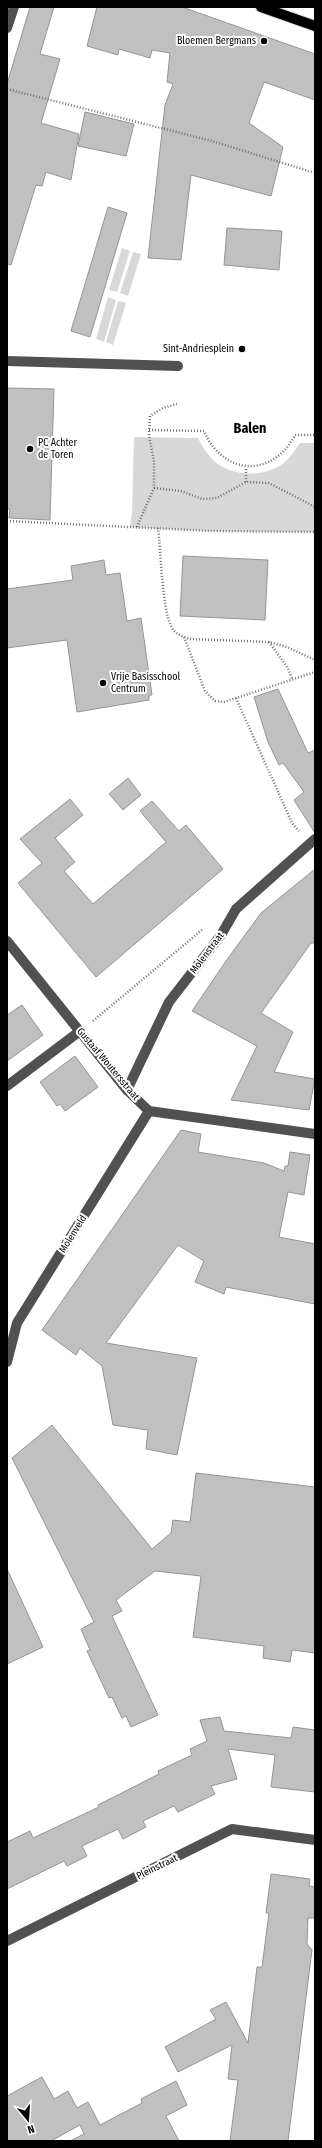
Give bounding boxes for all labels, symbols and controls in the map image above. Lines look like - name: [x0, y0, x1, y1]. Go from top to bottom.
- place label: Bloemen Bergmans: [177, 35, 256, 47]
- marker: Bloemen Bergmans: [259, 36, 269, 46]
- place label: Sint-Andriesplein: [163, 343, 234, 355]
- marker: Sint-Andriesplein: [237, 344, 247, 354]
- district label: Balen: [234, 420, 266, 437]
- place label: PC Achter de Toren: [38, 437, 78, 461]
- marker: PC Achter de Toren: [25, 444, 35, 454]
- place label: Vrije Basisschool Centrum: [111, 671, 180, 695]
- marker: Vrije Basisschool Centrum: [98, 678, 108, 688]
- street label: Molenstraat: [187, 929, 227, 976]
- street label: Gustaaf Woutersstraat: [74, 1025, 142, 1103]
- street label: Molenveld: [57, 1213, 89, 1255]
- street label: Pleinstraat: [135, 1852, 180, 1882]
- north arrow: [8, 2100, 48, 2140]
- text: N: [26, 2122, 36, 2136]

